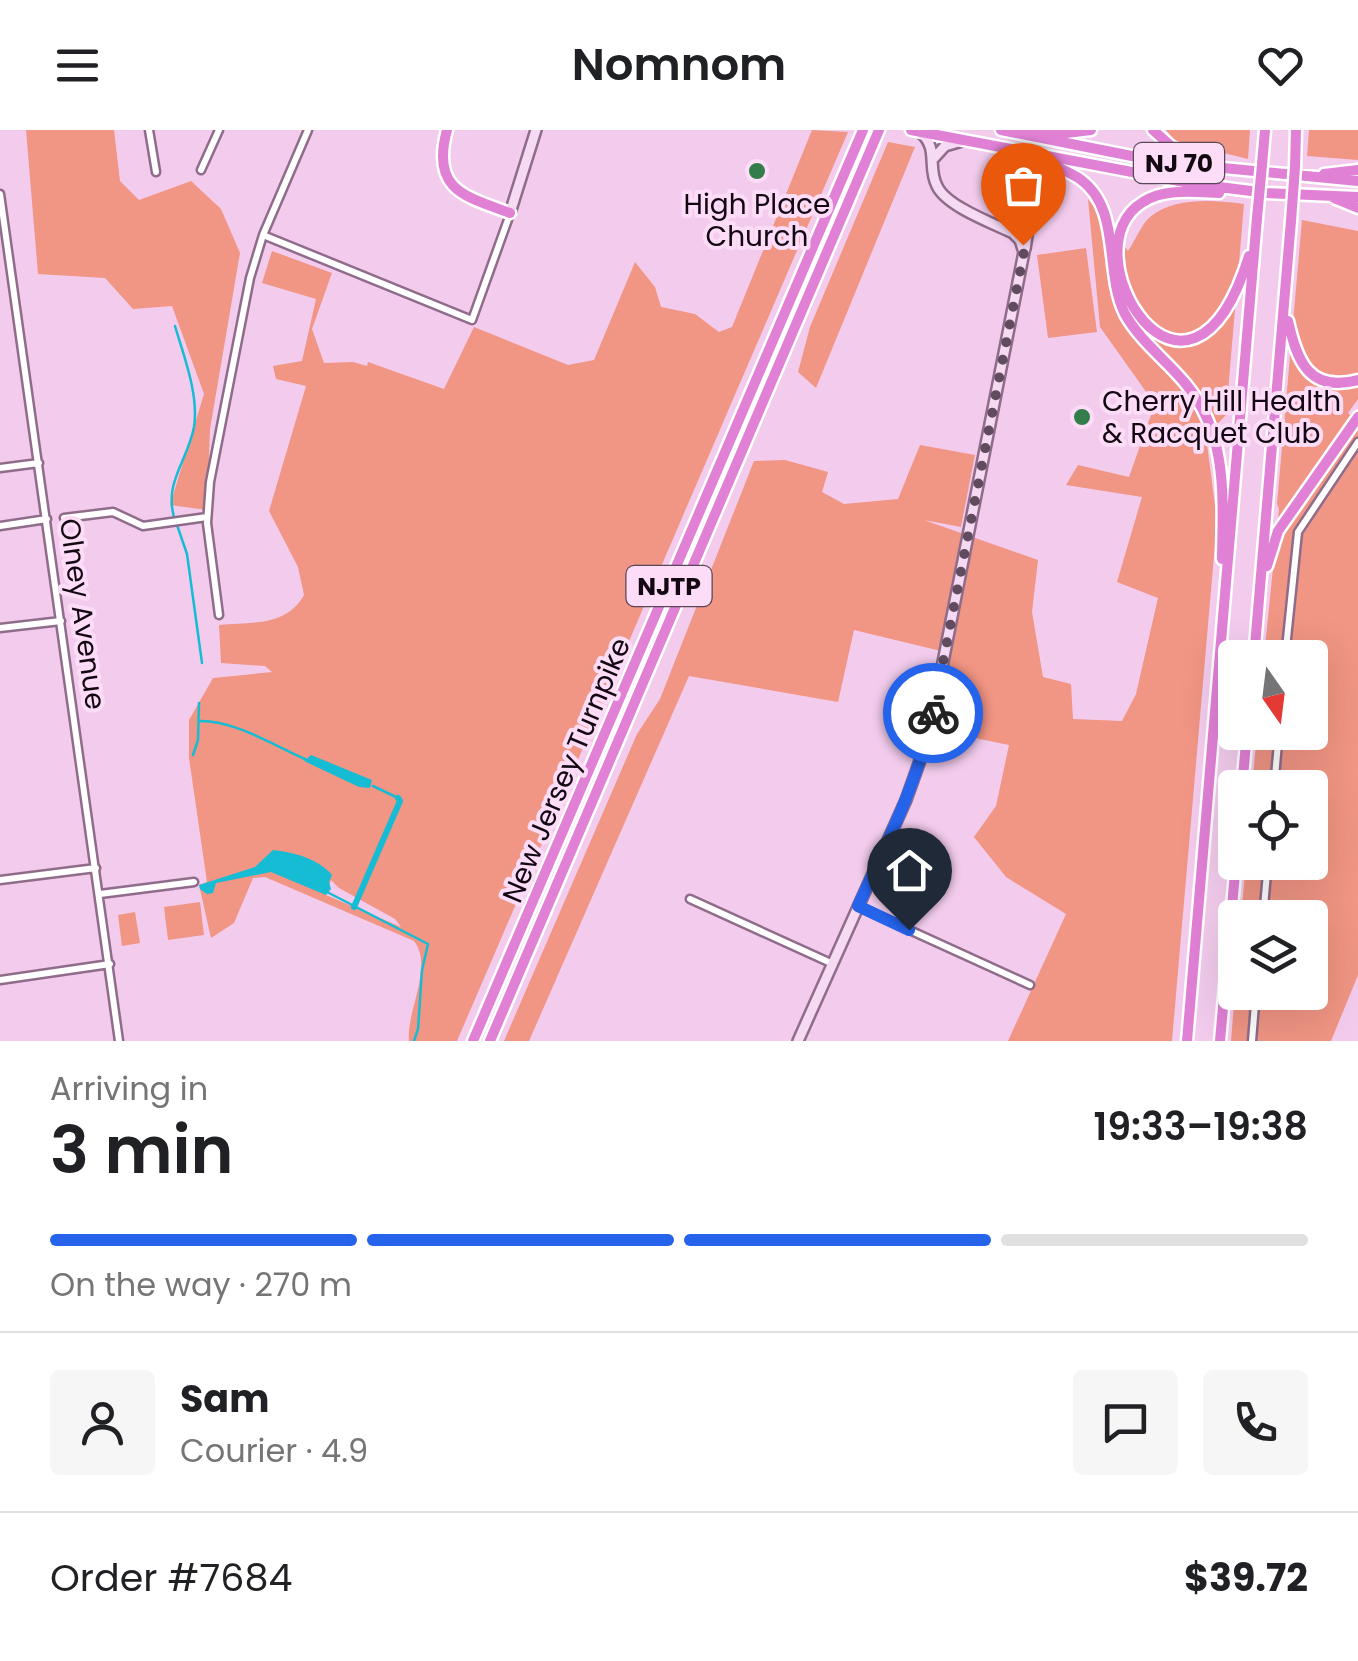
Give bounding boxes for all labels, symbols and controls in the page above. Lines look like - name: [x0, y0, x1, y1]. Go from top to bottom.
- text: Nomnom: [572, 33, 786, 96]
- icon: menu: [50, 38, 105, 93]
- icon: heart: [1253, 38, 1308, 93]
- pin: [981, 143, 1066, 246]
- road number: NJ 70: [1134, 143, 1224, 183]
- icon: bag: [996, 158, 1051, 213]
- marker: High Place Church: [746, 160, 768, 182]
- place label: High Place Church: [684, 185, 830, 256]
- place label: Cherry Hill Health & Racquet Club: [1102, 382, 1341, 453]
- marker: Cherry Hill Health & Racquet Club: [1071, 406, 1093, 428]
- street label: Olney Avenue: [50, 516, 115, 712]
- road number: NJTP: [626, 566, 712, 606]
- street label: New Jersey Turnpike: [493, 632, 640, 909]
- north arrow: [1218, 640, 1328, 750]
- map controls: [1218, 640, 1328, 1010]
- courier: [883, 663, 983, 763]
- icon: bike: [906, 686, 961, 741]
- button: locate: [1218, 770, 1328, 880]
- pin: [867, 828, 952, 931]
- icon: home: [882, 843, 937, 898]
- button: layers: [1218, 900, 1328, 1010]
- text: Arriving in: [50, 1066, 208, 1111]
- text: 19:33–19:38: [1094, 1100, 1308, 1153]
- text: 3 min: [50, 1105, 234, 1196]
- text: On the way · 270 m: [50, 1262, 352, 1307]
- button: person: [50, 1370, 155, 1475]
- button: chat: [1073, 1370, 1178, 1475]
- button: phone: [1203, 1370, 1308, 1475]
- text: Sam: [180, 1372, 269, 1425]
- text: Courier · 4.9: [180, 1428, 368, 1473]
- text: Order #7684: [50, 1551, 292, 1604]
- text: $39.72: [1184, 1551, 1308, 1604]

